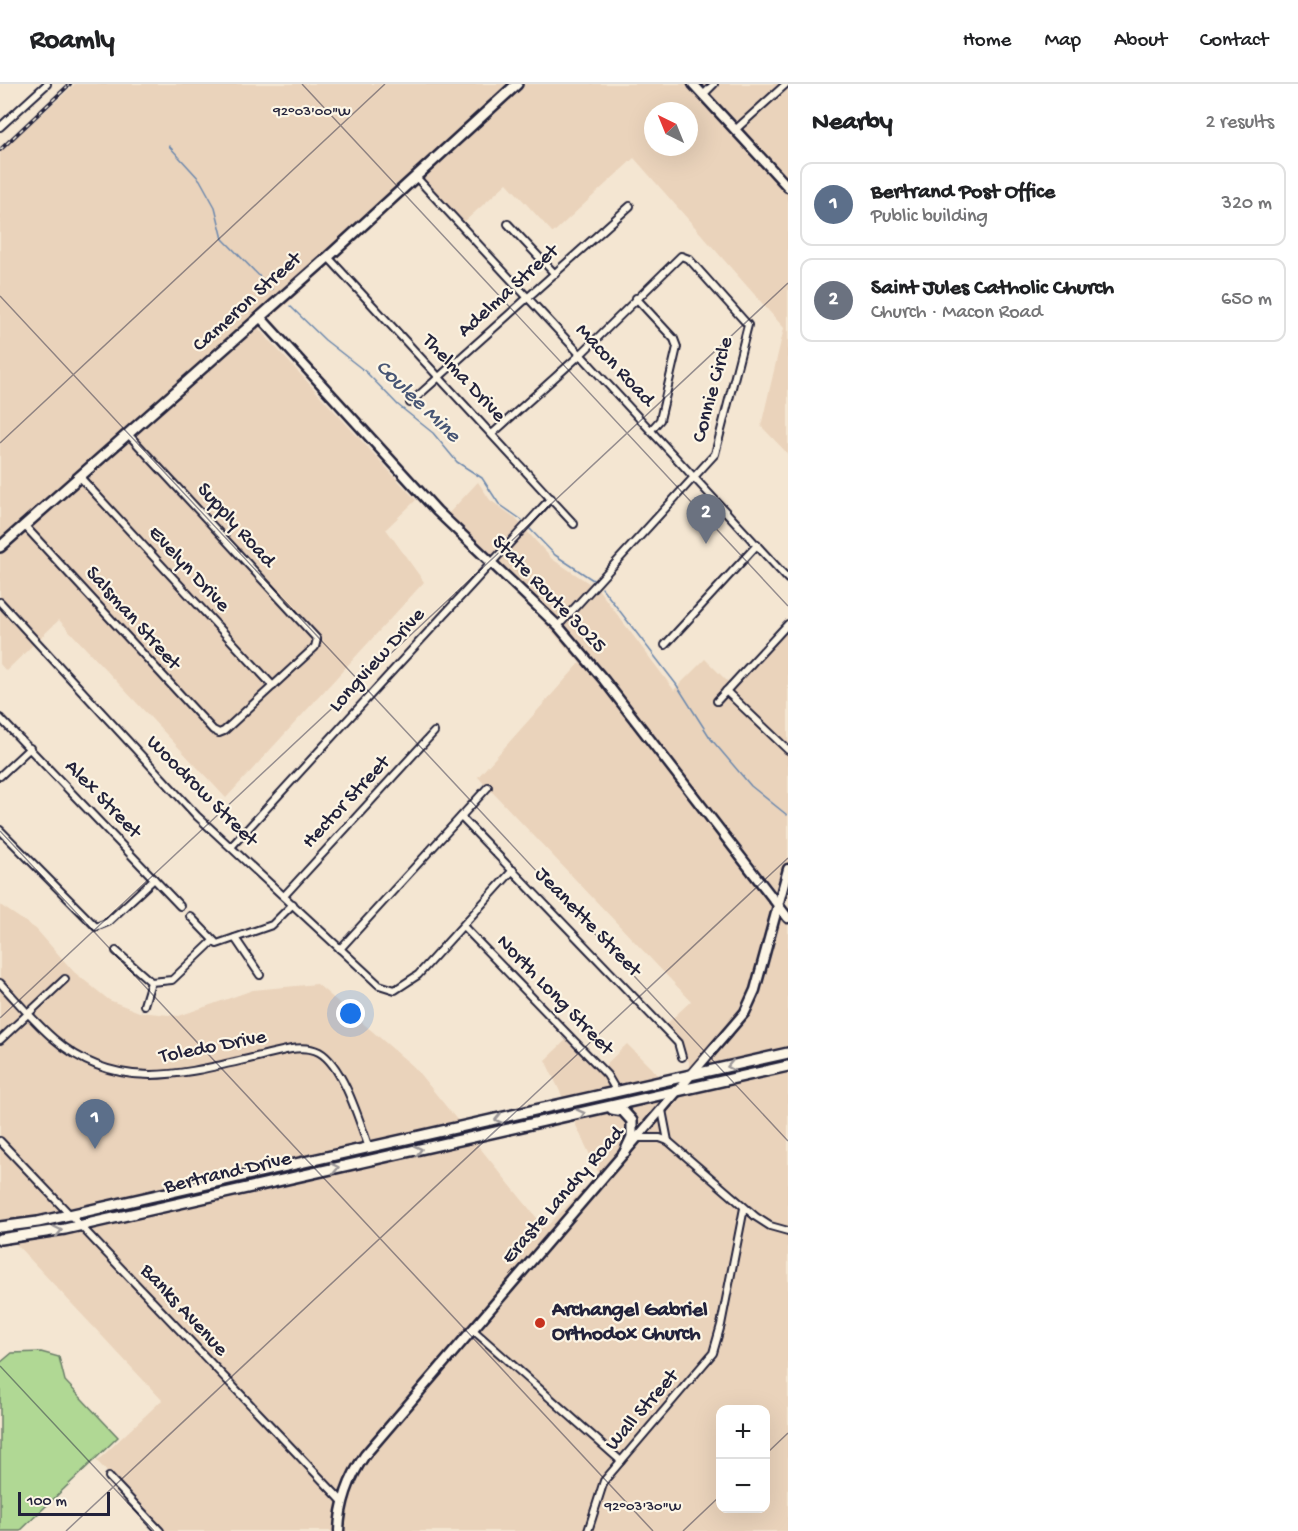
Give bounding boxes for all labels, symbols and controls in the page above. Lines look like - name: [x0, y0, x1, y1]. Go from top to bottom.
- text: Roamly: [30, 25, 115, 58]
- text: Home: [963, 29, 1011, 54]
- text: Map: [1044, 29, 1081, 54]
- text: About: [1114, 29, 1167, 54]
- text: Contact: [1200, 29, 1268, 54]
- north arrow: [644, 102, 698, 156]
- text: 92°03'00"W: [272, 103, 351, 121]
- text: Nearby: [812, 108, 893, 139]
- text: 2 results: [1205, 112, 1274, 135]
- text: Bertrand Post Office: [871, 180, 1055, 206]
- text: 1: [829, 193, 838, 216]
- text: 320 m: [1222, 193, 1272, 216]
- text: Public building: [871, 206, 988, 229]
- street label: Adelma Street: [453, 238, 567, 344]
- street label: Cameron Street: [188, 246, 309, 358]
- text: Saint Jules Catholic Church: [871, 276, 1114, 302]
- text: 2: [829, 289, 838, 312]
- text: 650 m: [1221, 289, 1272, 312]
- text: Church · Macon Road: [871, 302, 1042, 325]
- street label: Macon Road: [569, 319, 660, 414]
- street label: Thelma Drive: [415, 329, 511, 429]
- street label: Connie Circle: [688, 333, 740, 446]
- water label: Coulee Mine: [369, 355, 466, 450]
- street label: Supply Road: [190, 478, 281, 575]
- pin: 2: [686, 494, 726, 544]
- street label: Evelyn Drive: [142, 522, 235, 619]
- street label: State Route 3025: [485, 531, 611, 659]
- street label: Salsman Street: [79, 562, 187, 678]
- street label: Longview Drive: [324, 603, 432, 718]
- street label: Woodrow Street: [140, 731, 264, 855]
- street label: Hector Street: [298, 750, 398, 855]
- street label: Alex Street: [58, 755, 147, 846]
- street label: Jeanette Street: [528, 863, 647, 985]
- street label: North Long Street: [490, 930, 620, 1063]
- your location: [336, 999, 365, 1028]
- street label: Toledo Drive: [156, 1025, 270, 1071]
- one-way arrow: [726, 1059, 736, 1072]
- pin: 1: [76, 1100, 115, 1149]
- one-way arrow: [576, 1108, 586, 1121]
- one-way arrow: [494, 1111, 504, 1124]
- street label: Eraste Landry Road: [497, 1121, 632, 1270]
- one-way arrow: [413, 1144, 423, 1157]
- street label: Bertrand Drive: [161, 1147, 295, 1201]
- one-way arrow: [330, 1163, 340, 1176]
- one-way arrow: [53, 1225, 63, 1238]
- street label: Banks Avenue: [133, 1259, 233, 1363]
- place label: Archangel Gabriel Orthodox Church: [551, 1299, 708, 1348]
- marker: Archangel Gabriel Orthodox Church: [533, 1316, 547, 1330]
- street label: Wall Street: [601, 1363, 687, 1457]
- map controls: [716, 1405, 770, 1513]
- button: +: [716, 1405, 770, 1459]
- button: −: [716, 1459, 770, 1513]
- scale bar: [18, 1489, 110, 1516]
- text: 100 m: [27, 1493, 67, 1512]
- text: 92°03'30"W: [603, 1498, 682, 1516]

